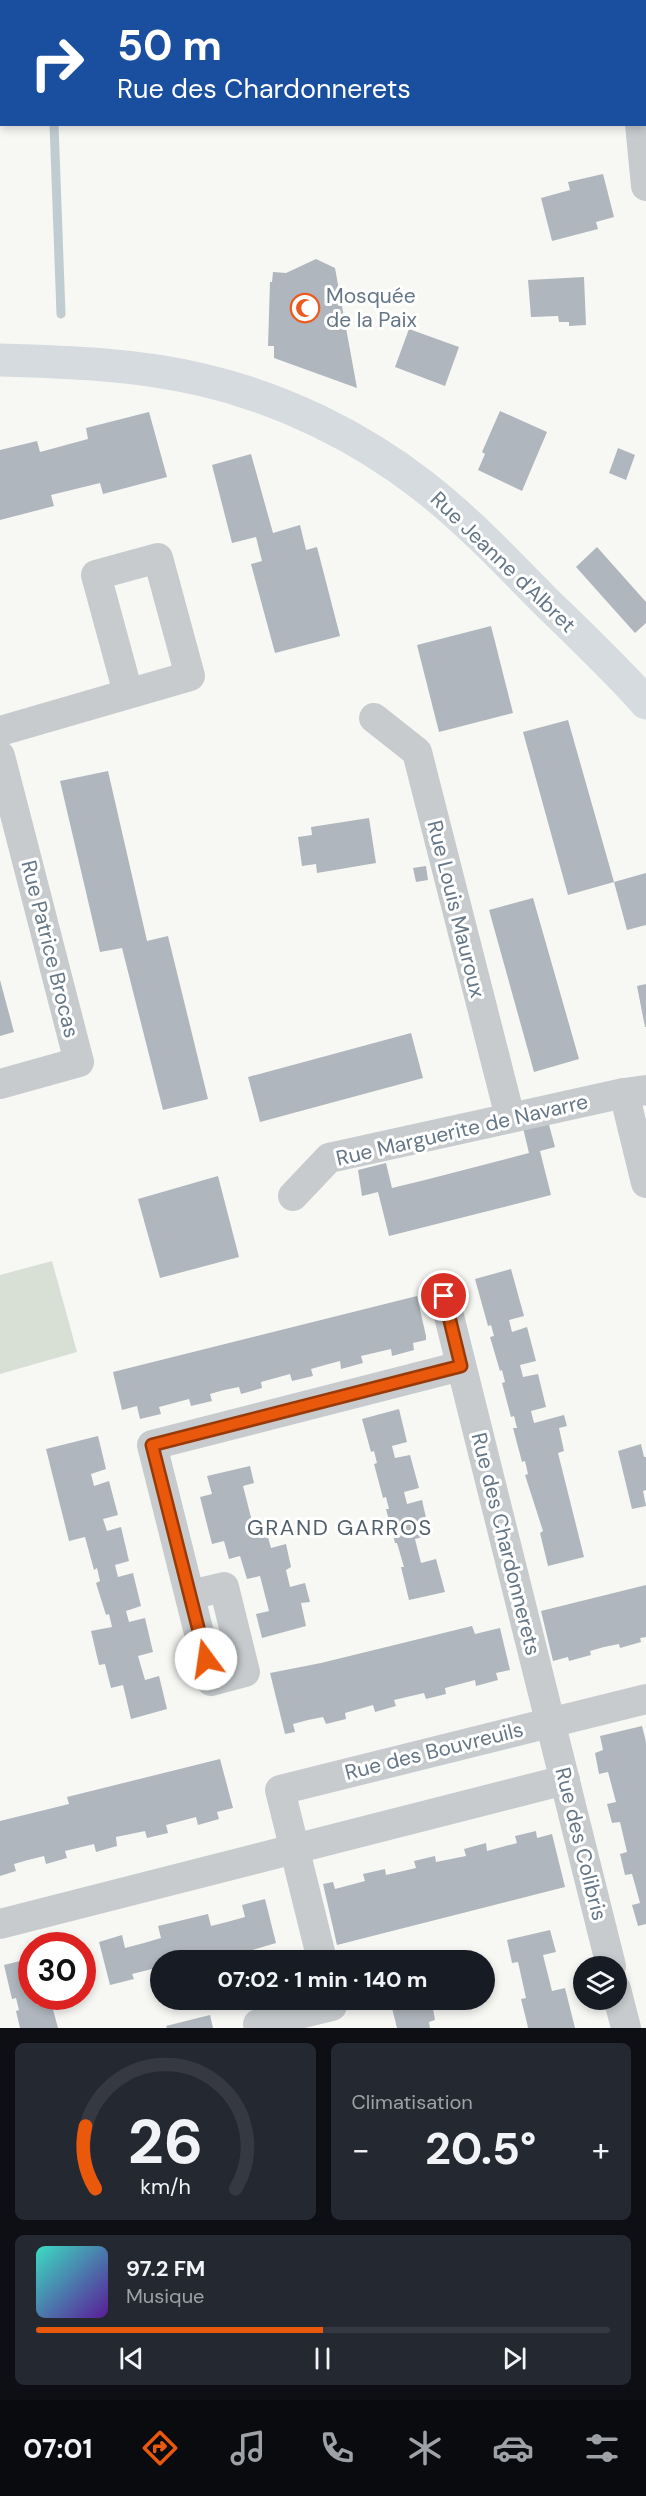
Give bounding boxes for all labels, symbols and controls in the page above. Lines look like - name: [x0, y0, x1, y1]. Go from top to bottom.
- text: 50 m: [117, 18, 222, 73]
- icon: right: [18, 24, 96, 102]
- text: Rue des Chardonnerets: [117, 71, 411, 106]
- place label: Mosquée de la Paix: [326, 282, 417, 334]
- mosque icon: Mosquée de la Paix: [289, 292, 321, 324]
- street label: Rue Jeanne d'Albret: [424, 485, 582, 639]
- street label: Rue Louis Mauroux: [420, 817, 492, 1001]
- street label: Rue Patrice Brocas: [14, 857, 86, 1041]
- street label: Rue Marguerite de Navarre: [333, 1087, 591, 1173]
- pin: [418, 1270, 469, 1321]
- icon: arrive: [427, 1279, 460, 1312]
- street label: Rue des Chardonnerets: [465, 1430, 547, 1658]
- district label: GRAND GARROS: [247, 1513, 433, 1542]
- position arrow: [174, 1627, 238, 1691]
- street label: Rue des Bouvreuils: [342, 1715, 526, 1787]
- street label: Rue des Colibris: [548, 1764, 614, 1924]
- speed limit sign: 30: [18, 1932, 96, 2010]
- map controls: [573, 1956, 627, 2010]
- button: layers: [573, 1956, 627, 2010]
- text: 07:02 · 1 min · 140 m: [218, 1965, 427, 1994]
- text: Climatisation: [352, 2089, 473, 2115]
- text: 26: [127, 2101, 203, 2182]
- text: 20.5°: [425, 2119, 536, 2178]
- text: −: [352, 2128, 370, 2171]
- text: +: [592, 2128, 610, 2171]
- text: km/h: [140, 2173, 191, 2201]
- text: 97.2 FM: [126, 2254, 205, 2283]
- text: Musique: [126, 2283, 204, 2309]
- icon: previous: [115, 2342, 148, 2375]
- icon: pause: [306, 2342, 339, 2375]
- icon: next: [498, 2342, 531, 2375]
- icon: directions: [139, 2427, 181, 2469]
- icon: music: [227, 2427, 269, 2469]
- icon: phone: [316, 2427, 358, 2469]
- icon: climate: [404, 2427, 446, 2469]
- icon: car: [492, 2427, 534, 2469]
- icon: filters: [581, 2427, 623, 2469]
- text: 07:01: [23, 2431, 92, 2466]

